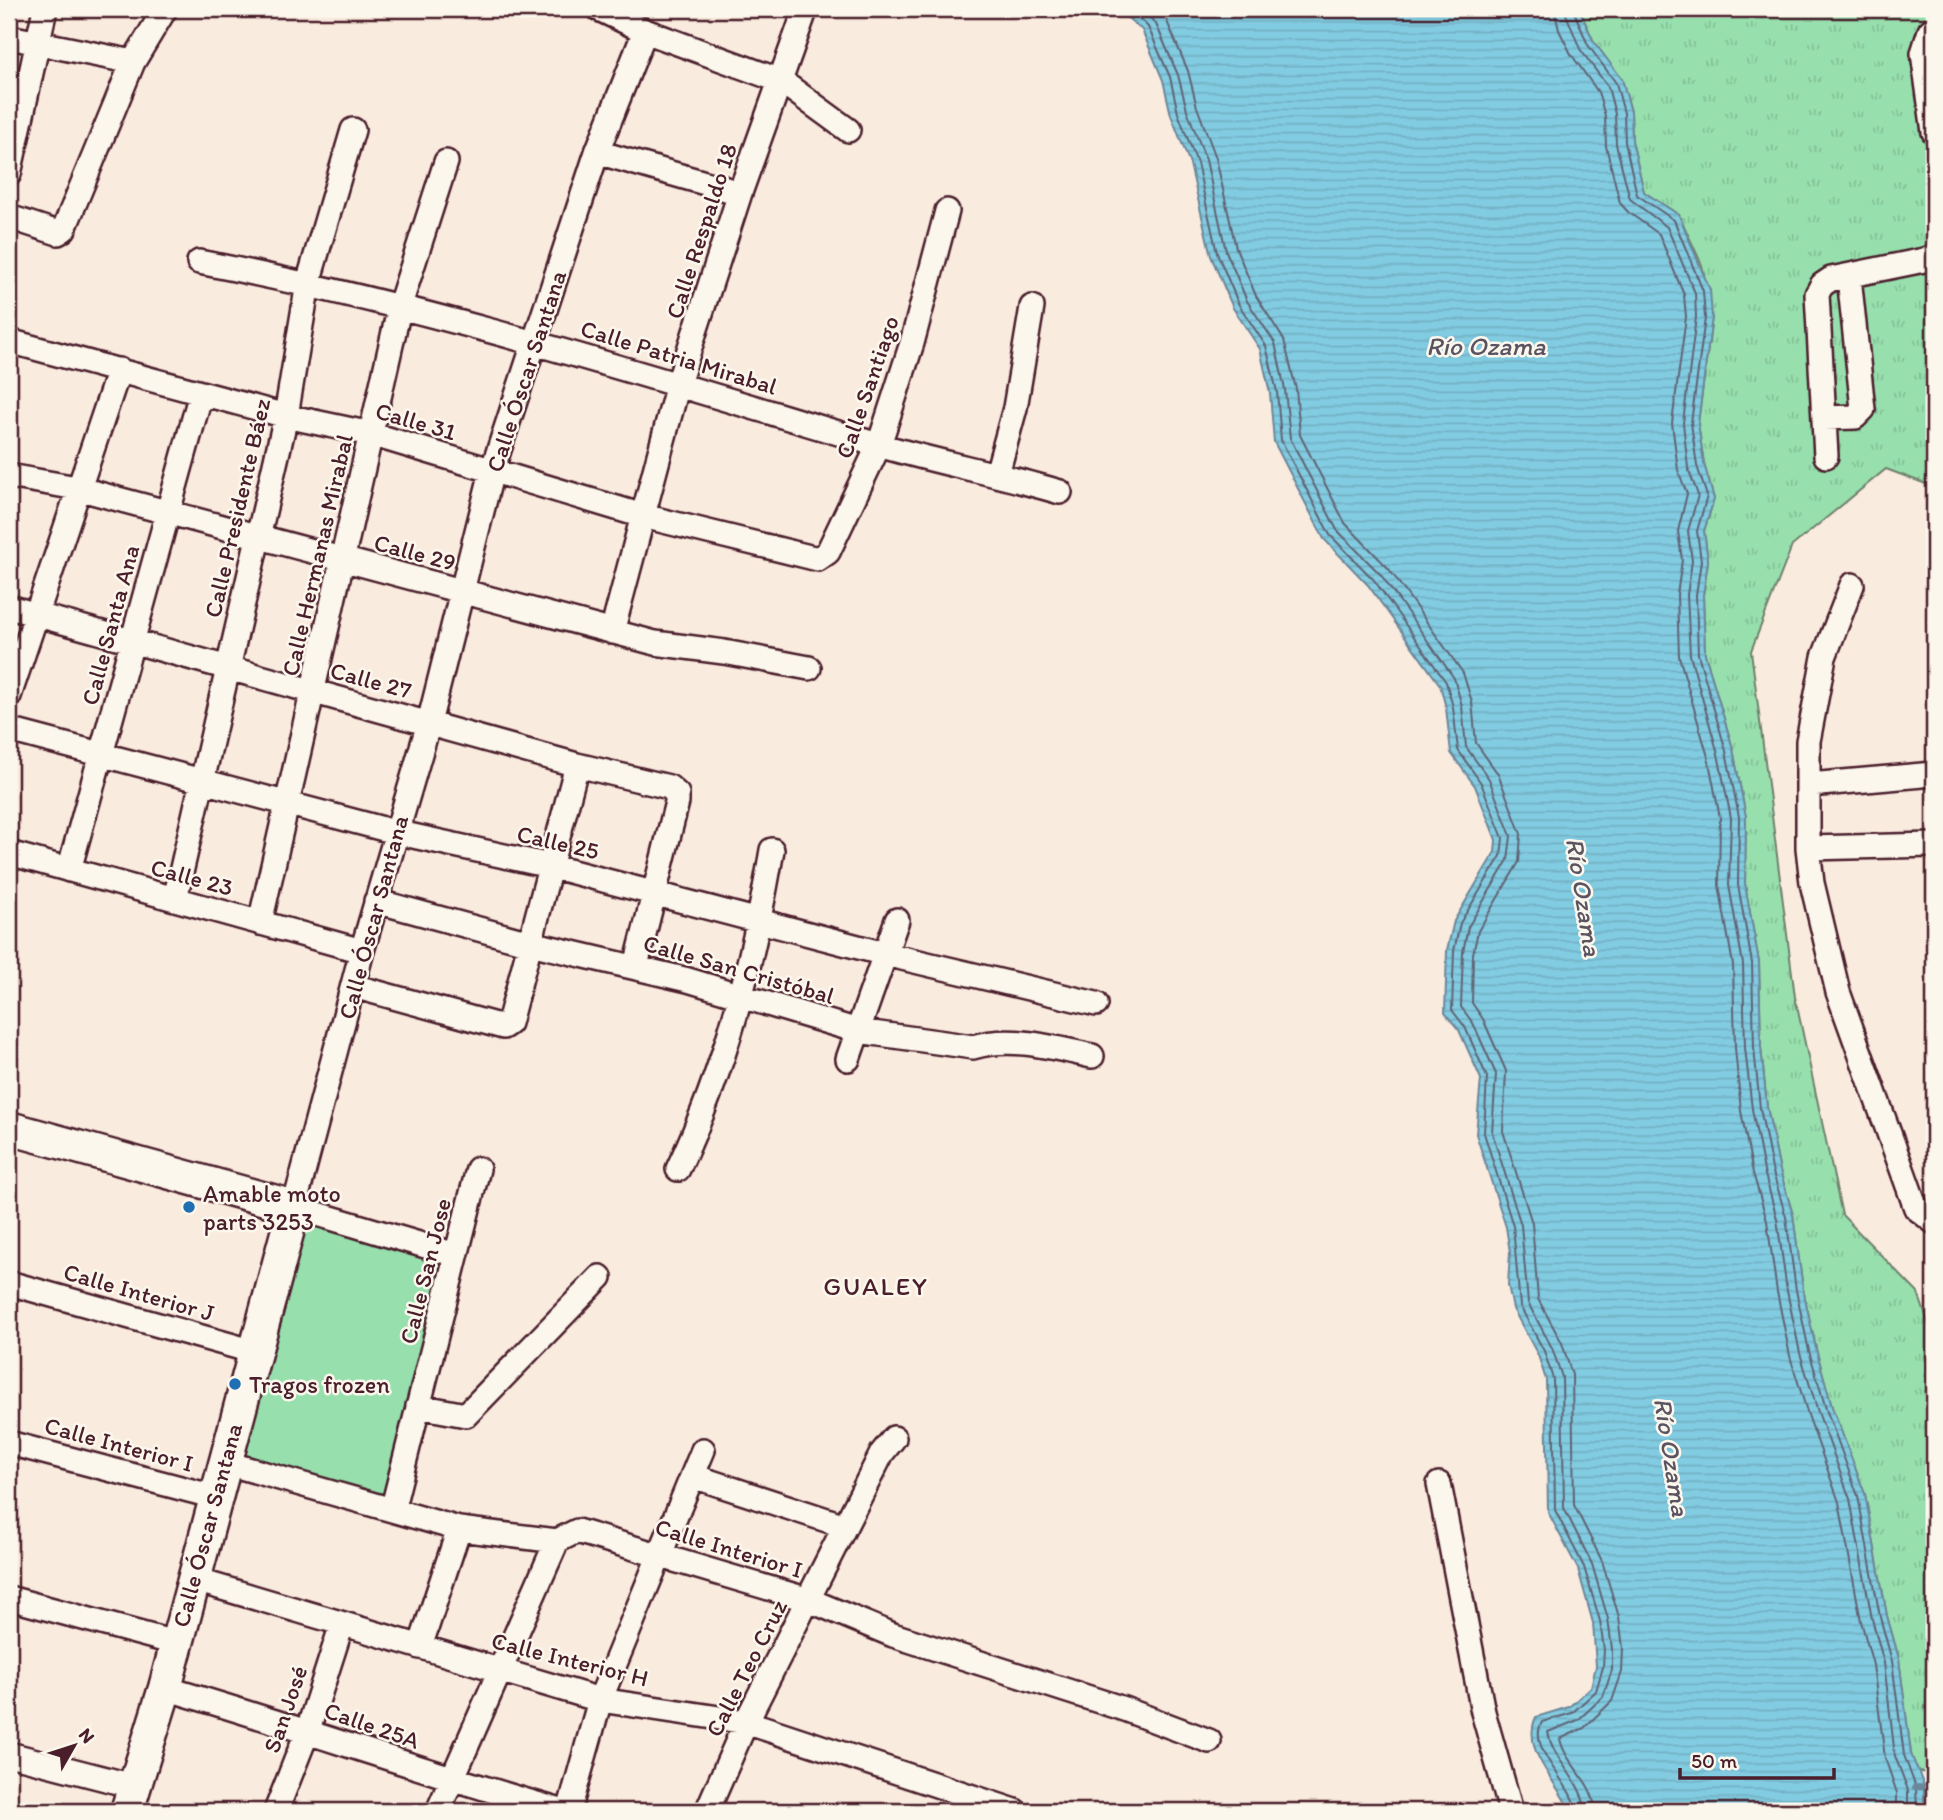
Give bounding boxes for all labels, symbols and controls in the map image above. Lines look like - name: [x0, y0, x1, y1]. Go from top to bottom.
- street label: Calle Respaldo 18: [659, 140, 743, 322]
- street label: Calle Óscar Santana: [480, 266, 572, 476]
- street label: Calle Santiago: [829, 312, 905, 462]
- street label: Calle Patria Mirabal: [577, 313, 781, 401]
- water label: Río Ozama: [1426, 330, 1546, 362]
- street label: Calle Presidente Báez: [198, 395, 276, 620]
- street label: Calle 31: [372, 396, 460, 446]
- street label: Calle Hermanas Mirabal: [275, 431, 359, 679]
- street label: Calle 29: [371, 527, 459, 577]
- street label: Calle Santa Ana: [75, 541, 145, 708]
- street label: Calle 27: [327, 655, 415, 705]
- street label: Calle Óscar Santana: [332, 811, 414, 1022]
- street label: Calle 25: [514, 818, 602, 866]
- water label: Río Ozama: [1559, 835, 1609, 959]
- street label: Calle 23: [148, 852, 236, 902]
- street label: Calle San Cristóbal: [640, 928, 838, 1010]
- place label: Amable moto parts 3253: [203, 1179, 341, 1236]
- street label: Calle San Jose: [393, 1195, 457, 1347]
- marker: Amable moto parts 3253: [181, 1199, 197, 1215]
- street label: Calle Interior J: [60, 1257, 218, 1327]
- district label: GUALEY: [823, 1270, 929, 1302]
- place label: Tragos frozen: [249, 1370, 390, 1399]
- marker: Tragos frozen: [227, 1376, 243, 1392]
- water label: Río Ozama: [1647, 1395, 1697, 1519]
- street label: Calle Interior I: [41, 1410, 197, 1478]
- street label: Calle Óscar Santana: [166, 1419, 248, 1630]
- street label: Calle Interior I: [652, 1512, 806, 1584]
- street label: Calle Teo Cruz: [699, 1595, 793, 1741]
- street label: Calle Interior H: [489, 1626, 651, 1692]
- street label: San José: [257, 1662, 313, 1756]
- street label: Calle 25A: [321, 1695, 423, 1755]
- north arrow: [38, 1712, 108, 1782]
- text: N: [74, 1723, 100, 1748]
- scale bar: [1680, 1736, 1834, 1780]
- text: 50 m: [1691, 1748, 1738, 1773]

